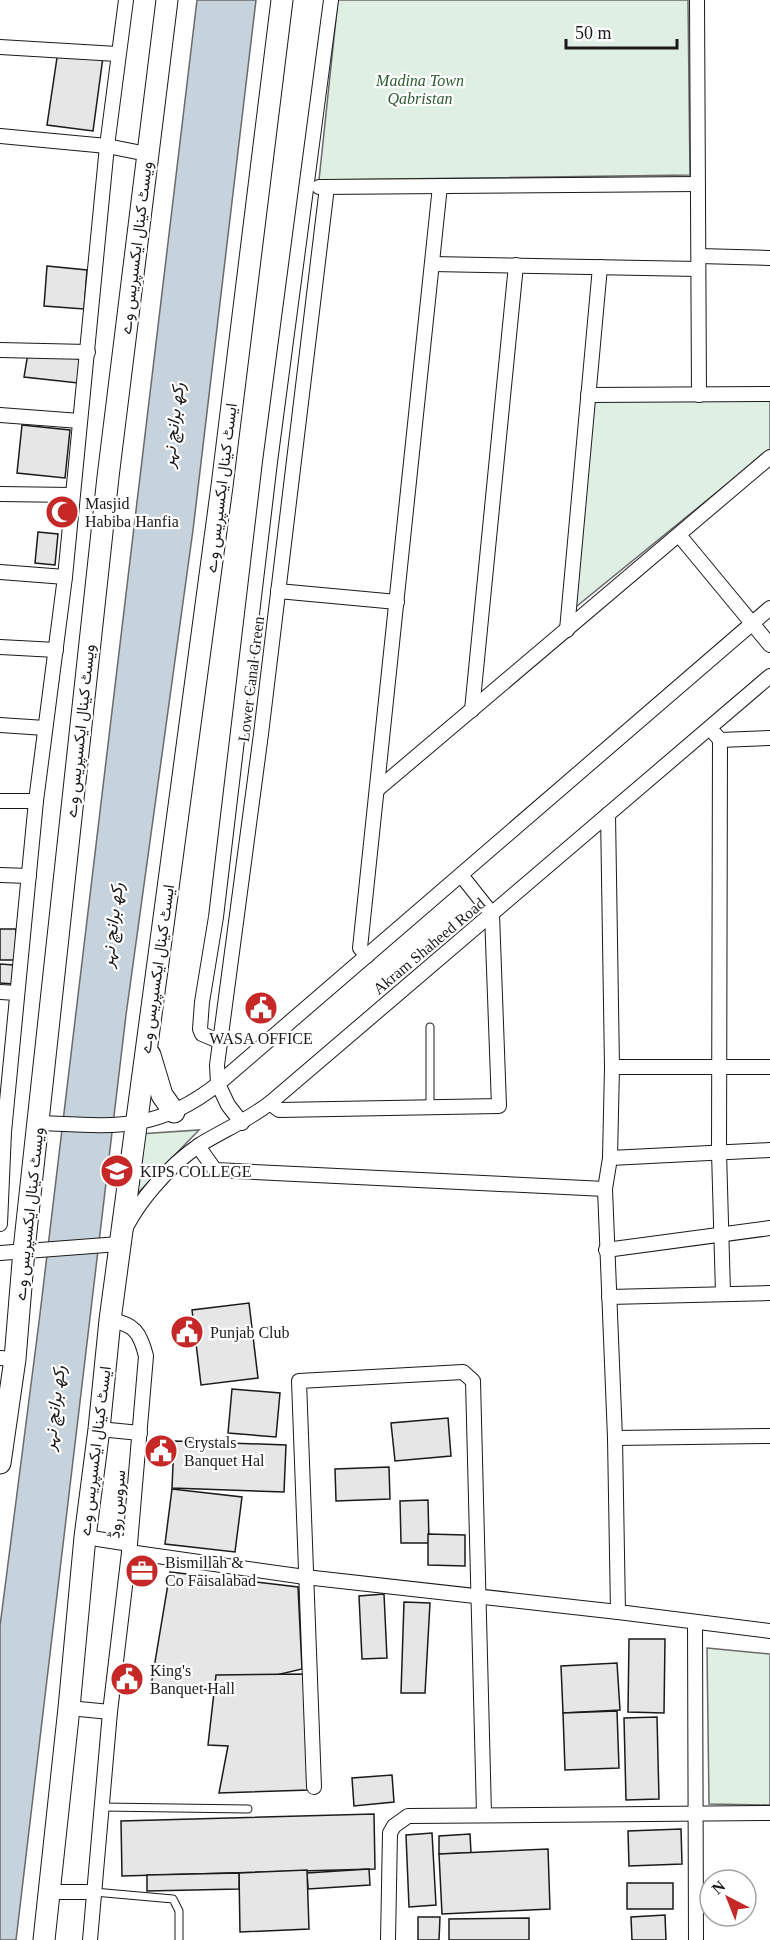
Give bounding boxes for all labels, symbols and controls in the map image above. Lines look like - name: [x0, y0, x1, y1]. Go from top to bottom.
- scale bar: [566, 12, 677, 50]
- text: 50 m: [575, 23, 612, 43]
- park label: Madina Town Qabristan: [375, 72, 464, 107]
- street label: ویسٹ کینال ایکسپریس وے: [117, 161, 158, 336]
- water label: رکھ برانچ نہر: [158, 381, 191, 470]
- street label: ایسٹ کینال ایکسپریس وے: [202, 402, 243, 574]
- mosque icon: Masjid Habiba Hanfia: [44, 494, 80, 530]
- place label: Masjid Habiba Hanfia: [85, 495, 179, 530]
- street label: Lower Canal Green: [235, 615, 267, 743]
- street label: ویسٹ کینال ایکسپریس وے: [62, 644, 101, 819]
- water label: رکھ برانچ نہر: [97, 881, 130, 970]
- street label: ایسٹ کینال ایکسپریس وے: [137, 883, 180, 1055]
- street label: Akram Shaheed Road: [370, 894, 488, 998]
- public building icon: WASA OFFICE: [243, 990, 279, 1026]
- place label: WASA OFFICE: [209, 1030, 313, 1047]
- street label: ویسٹ کینال ایکسپریس وے: [11, 1127, 50, 1302]
- school or university icon: KIPS COLLEGE: [99, 1153, 135, 1189]
- place label: KIPS COLLEGE: [140, 1163, 252, 1180]
- public building icon: Punjab Club: [169, 1314, 205, 1350]
- place label: Punjab Club: [210, 1324, 290, 1342]
- water label: رکھ برانچ نہر: [39, 1364, 72, 1453]
- street label: ایسٹ کینال ایکسپریس وے: [76, 1365, 117, 1537]
- public building icon: Crystals Banquet Hal: [143, 1433, 179, 1469]
- place label: Crystals Banquet Hal: [184, 1434, 265, 1470]
- street label: سروس روڈ: [106, 1469, 130, 1539]
- office icon: Bismillah & Co Faisalabad: [124, 1553, 160, 1589]
- place label: Bismillah & Co Faisalabad: [165, 1554, 256, 1589]
- public building icon: King's Banquet Hall: [109, 1661, 145, 1697]
- place label: King's Banquet Hall: [150, 1662, 235, 1698]
- north arrow: [698, 1868, 758, 1928]
- text: N: [708, 1877, 729, 1897]

